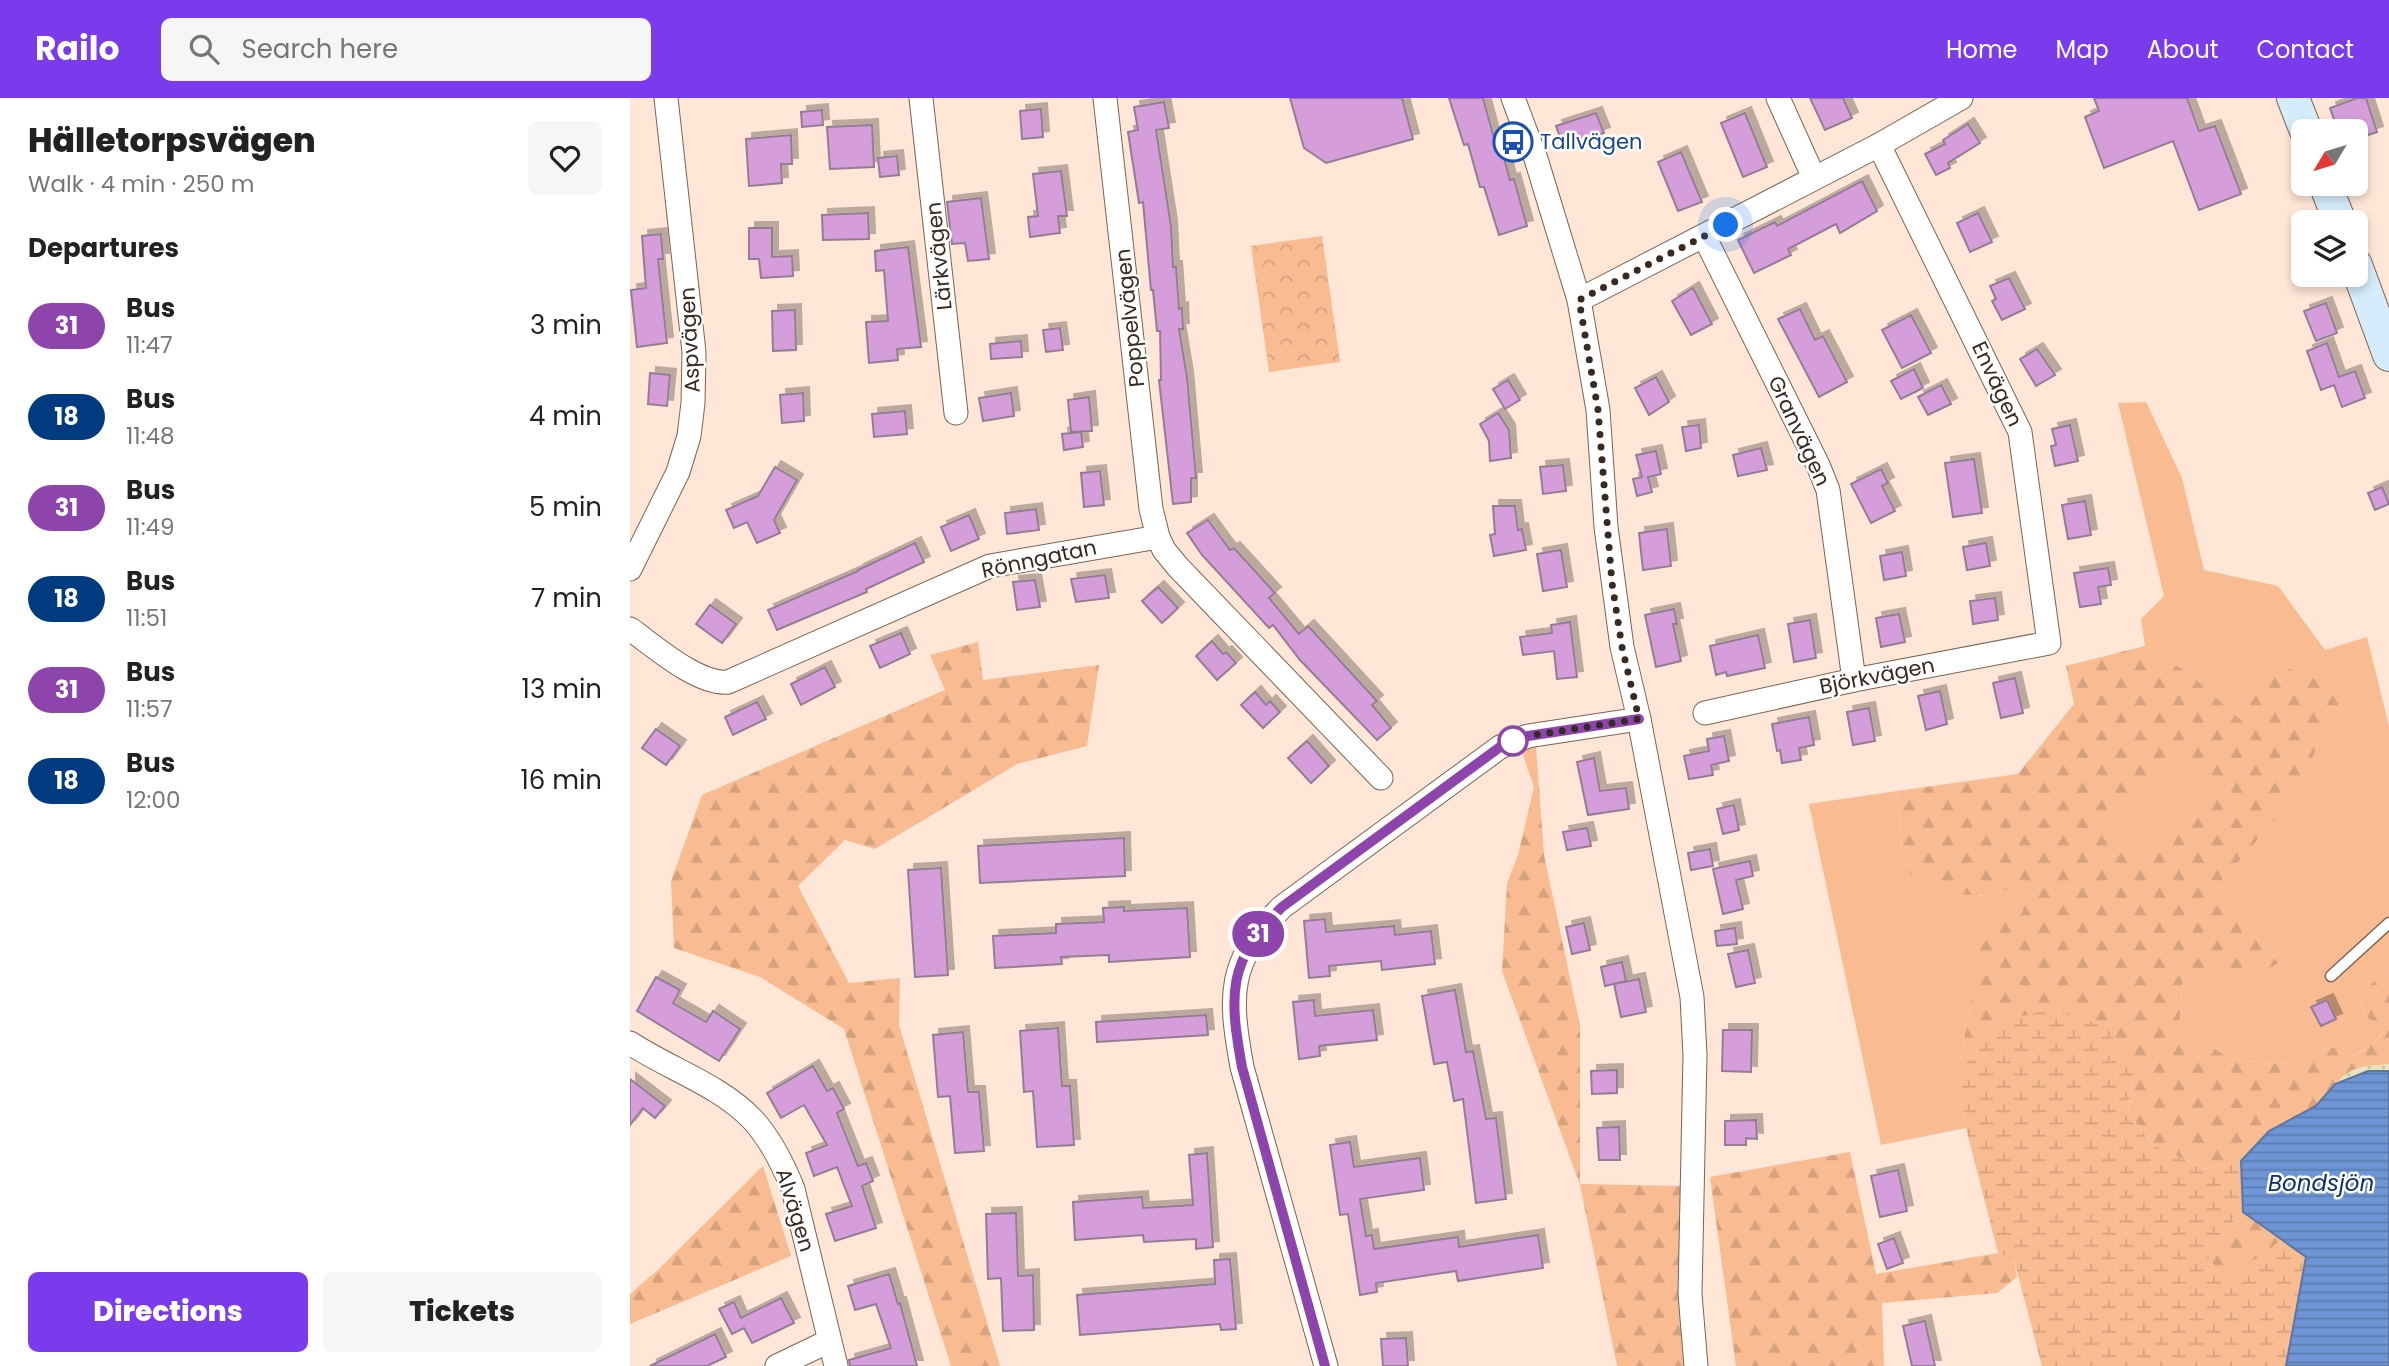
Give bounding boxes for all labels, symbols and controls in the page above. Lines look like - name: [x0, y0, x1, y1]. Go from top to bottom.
- search box: [161, 18, 651, 81]
- text: Railo: [35, 25, 119, 72]
- icon: search: [185, 30, 223, 68]
- text: Search here: [241, 31, 398, 67]
- text: Home: [1946, 33, 2018, 66]
- text: Map: [2056, 33, 2109, 66]
- text: About: [2147, 33, 2218, 66]
- text: Contact: [2256, 33, 2354, 66]
- text: Hälletorpsvägen: [28, 117, 316, 164]
- north arrow: [2291, 119, 2368, 196]
- map controls: [2291, 119, 2368, 287]
- button: heart: [528, 121, 602, 195]
- bus stop icon: Tallvägen: [1492, 121, 1534, 163]
- place label: Tallvägen: [1540, 127, 1643, 156]
- text: Walk · 4 min · 250 m: [28, 168, 254, 200]
- street label: Lärkvägen: [918, 201, 959, 312]
- your location: [1708, 207, 1743, 242]
- button: layers: [2291, 210, 2368, 287]
- text: Departures: [28, 230, 179, 266]
- street label: Poppelvägen: [1108, 248, 1151, 389]
- street label: Aspvägen: [672, 286, 707, 394]
- text: Bus: [126, 290, 175, 326]
- text: 3 min: [530, 307, 602, 343]
- text: 31: [55, 309, 78, 342]
- text: 11:47: [126, 329, 173, 361]
- street label: Envägen: [1965, 336, 2030, 431]
- street label: Granvägen: [1761, 371, 1838, 491]
- text: Bus: [126, 381, 175, 417]
- text: 4 min: [529, 398, 602, 434]
- text: 18: [54, 400, 79, 433]
- text: 11:48: [126, 420, 175, 452]
- text: Bus: [126, 472, 175, 508]
- text: 5 min: [529, 489, 602, 525]
- text: 31: [55, 491, 78, 524]
- text: 11:49: [126, 511, 175, 543]
- street label: Rönngatan: [979, 532, 1099, 585]
- text: Bus: [126, 563, 175, 599]
- text: 7 min: [531, 580, 602, 616]
- text: 18: [54, 582, 79, 615]
- text: 11:51: [126, 602, 167, 634]
- street label: Björkvägen: [1817, 650, 1937, 701]
- text: Bus: [126, 654, 175, 690]
- text: 13 min: [522, 671, 602, 707]
- text: 31: [55, 673, 78, 706]
- text: 11:57: [126, 693, 173, 725]
- unlabelled marker: [1498, 726, 1528, 756]
- text: Bus: [126, 745, 175, 781]
- text: 16 min: [520, 762, 602, 798]
- text: 18: [54, 764, 79, 797]
- text: 12:00: [126, 784, 180, 816]
- line badge: 31: [1226, 911, 1290, 957]
- text: 31: [1246, 917, 1270, 950]
- street label: Alvägen: [769, 1165, 822, 1255]
- water label: Bondsjön: [2268, 1167, 2374, 1199]
- button: Directions: [28, 1272, 308, 1352]
- button: Tickets: [322, 1272, 602, 1352]

